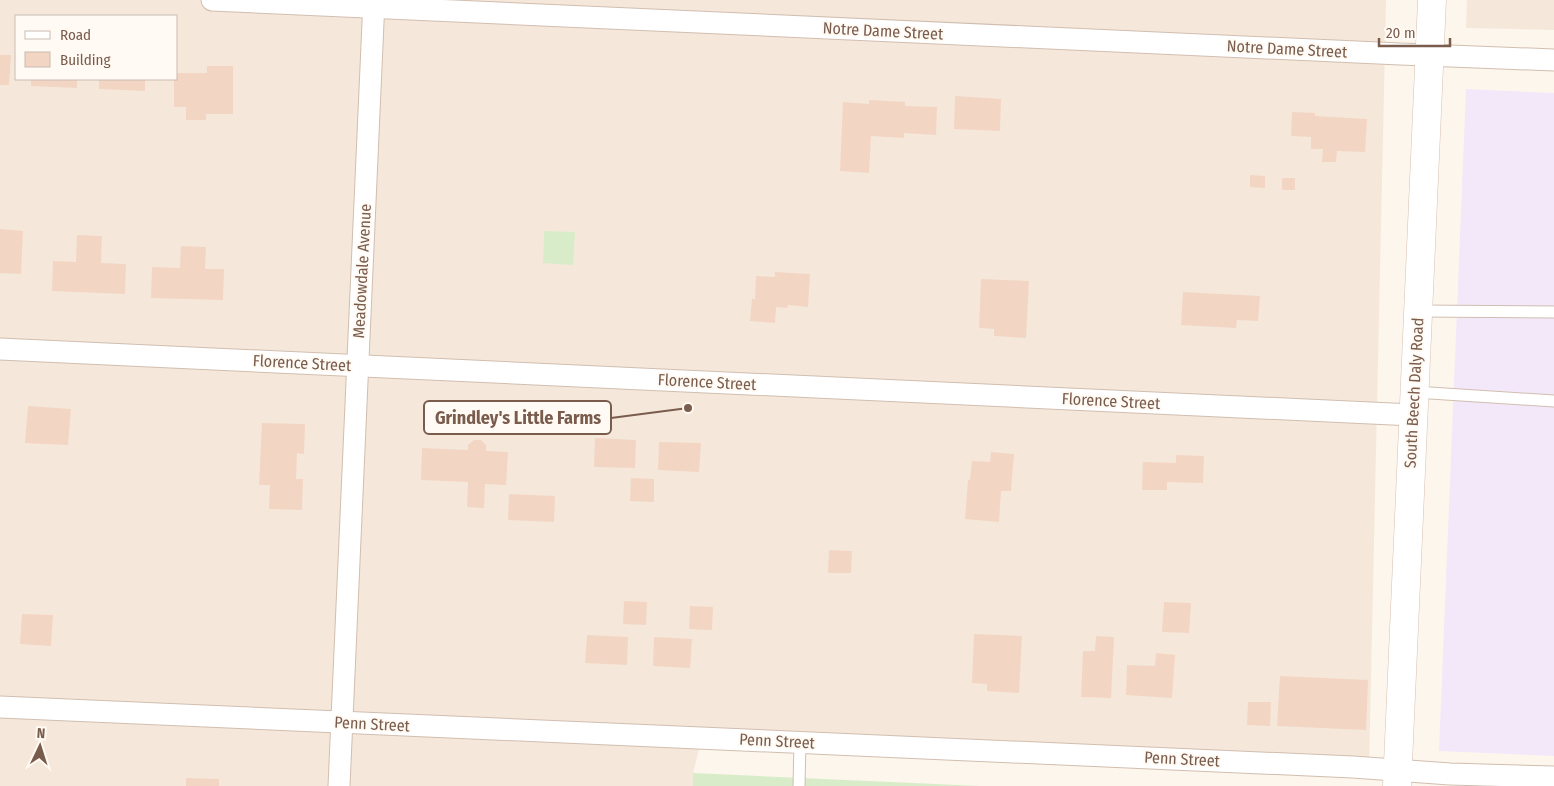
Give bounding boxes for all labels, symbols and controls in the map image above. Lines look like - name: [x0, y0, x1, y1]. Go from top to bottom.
- legend: [15, 15, 178, 80]
- scale bar: [1379, 15, 1450, 47]
- street label: Notre Dame Street: [822, 18, 944, 44]
- text: 20 m: [1386, 24, 1416, 42]
- text: Road: [60, 26, 91, 44]
- street label: Notre Dame Street: [1226, 36, 1348, 62]
- text: Building: [60, 51, 111, 69]
- street label: Meadowdale Avenue: [349, 203, 375, 339]
- street label: South Beech Daly Road: [1401, 317, 1427, 469]
- street label: Florence Street: [252, 351, 352, 375]
- street label: Florence Street: [657, 370, 757, 394]
- street label: Florence Street: [1061, 389, 1161, 413]
- callout: Grindley's Little Farms: [424, 401, 611, 434]
- text: Grindley's Little Farms: [435, 407, 601, 429]
- street label: Penn Street: [334, 713, 411, 736]
- north arrow: [15, 721, 65, 771]
- text: N: [36, 725, 46, 742]
- street label: Penn Street: [739, 730, 816, 753]
- street label: Penn Street: [1144, 748, 1221, 771]

